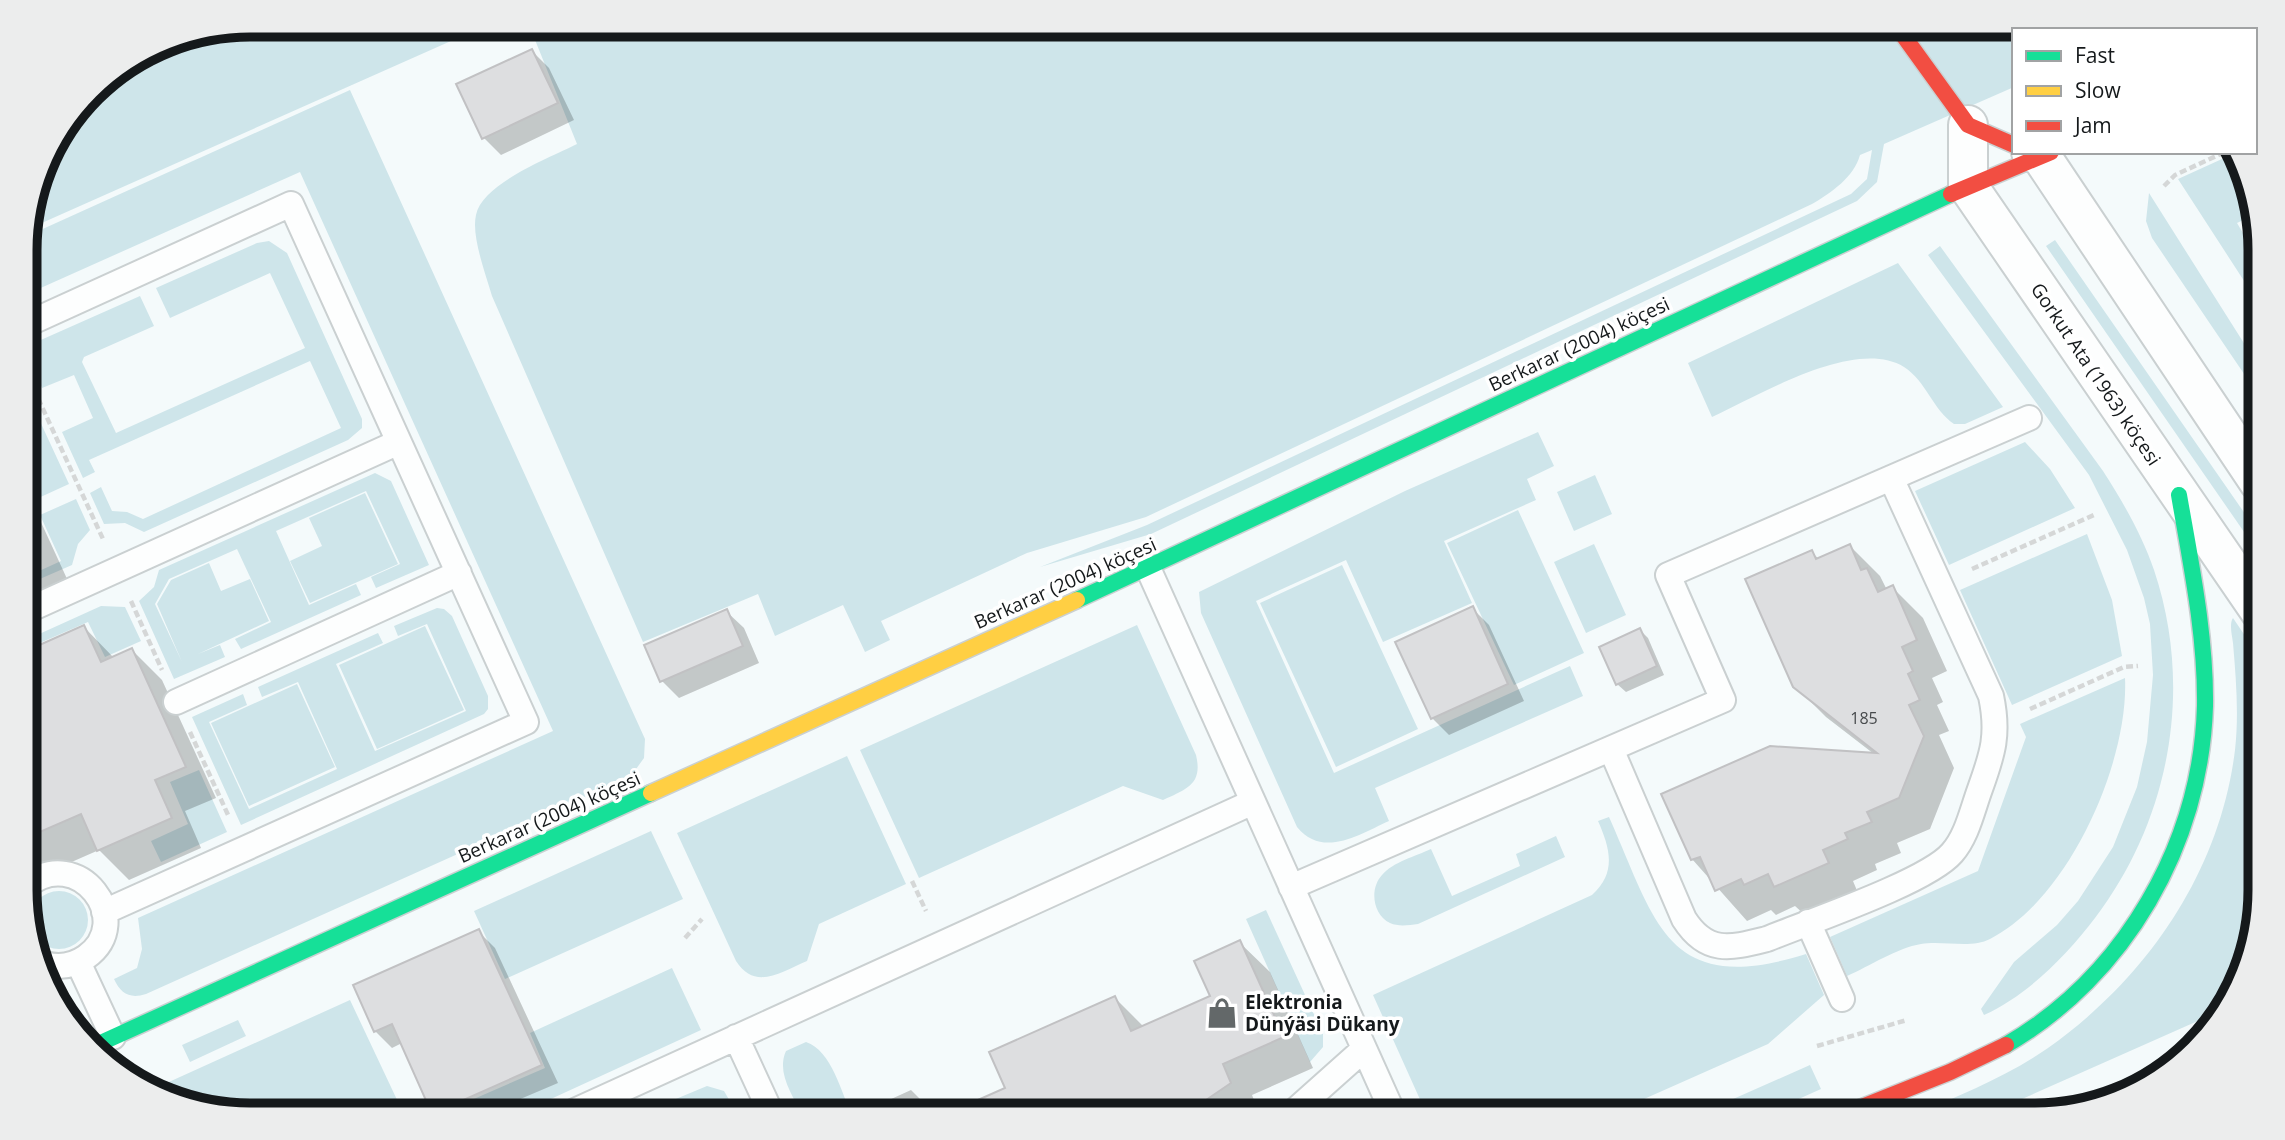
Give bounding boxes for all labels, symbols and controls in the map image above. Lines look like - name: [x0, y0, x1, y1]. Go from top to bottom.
- legend: [2012, 28, 2257, 154]
- text: Fast: [2075, 41, 2115, 69]
- text: Slow: [2075, 76, 2121, 104]
- text: Jam: [2073, 111, 2112, 139]
- street label: Gorkut Ata (1963) köçesi: [2025, 277, 2167, 471]
- street label: Berkarar (2004) köçesi: [1484, 291, 1674, 397]
- street label: Berkarar (2004) köçesi: [970, 531, 1160, 635]
- house number: 185: [1850, 707, 1878, 729]
- street label: Berkarar (2004) köçesi: [454, 765, 644, 869]
- place label: Elektronia Dünýäsi Dükany: [1245, 989, 1400, 1037]
- shop icon: Elektronia Dünýäsi Dükany: [1205, 996, 1239, 1030]

